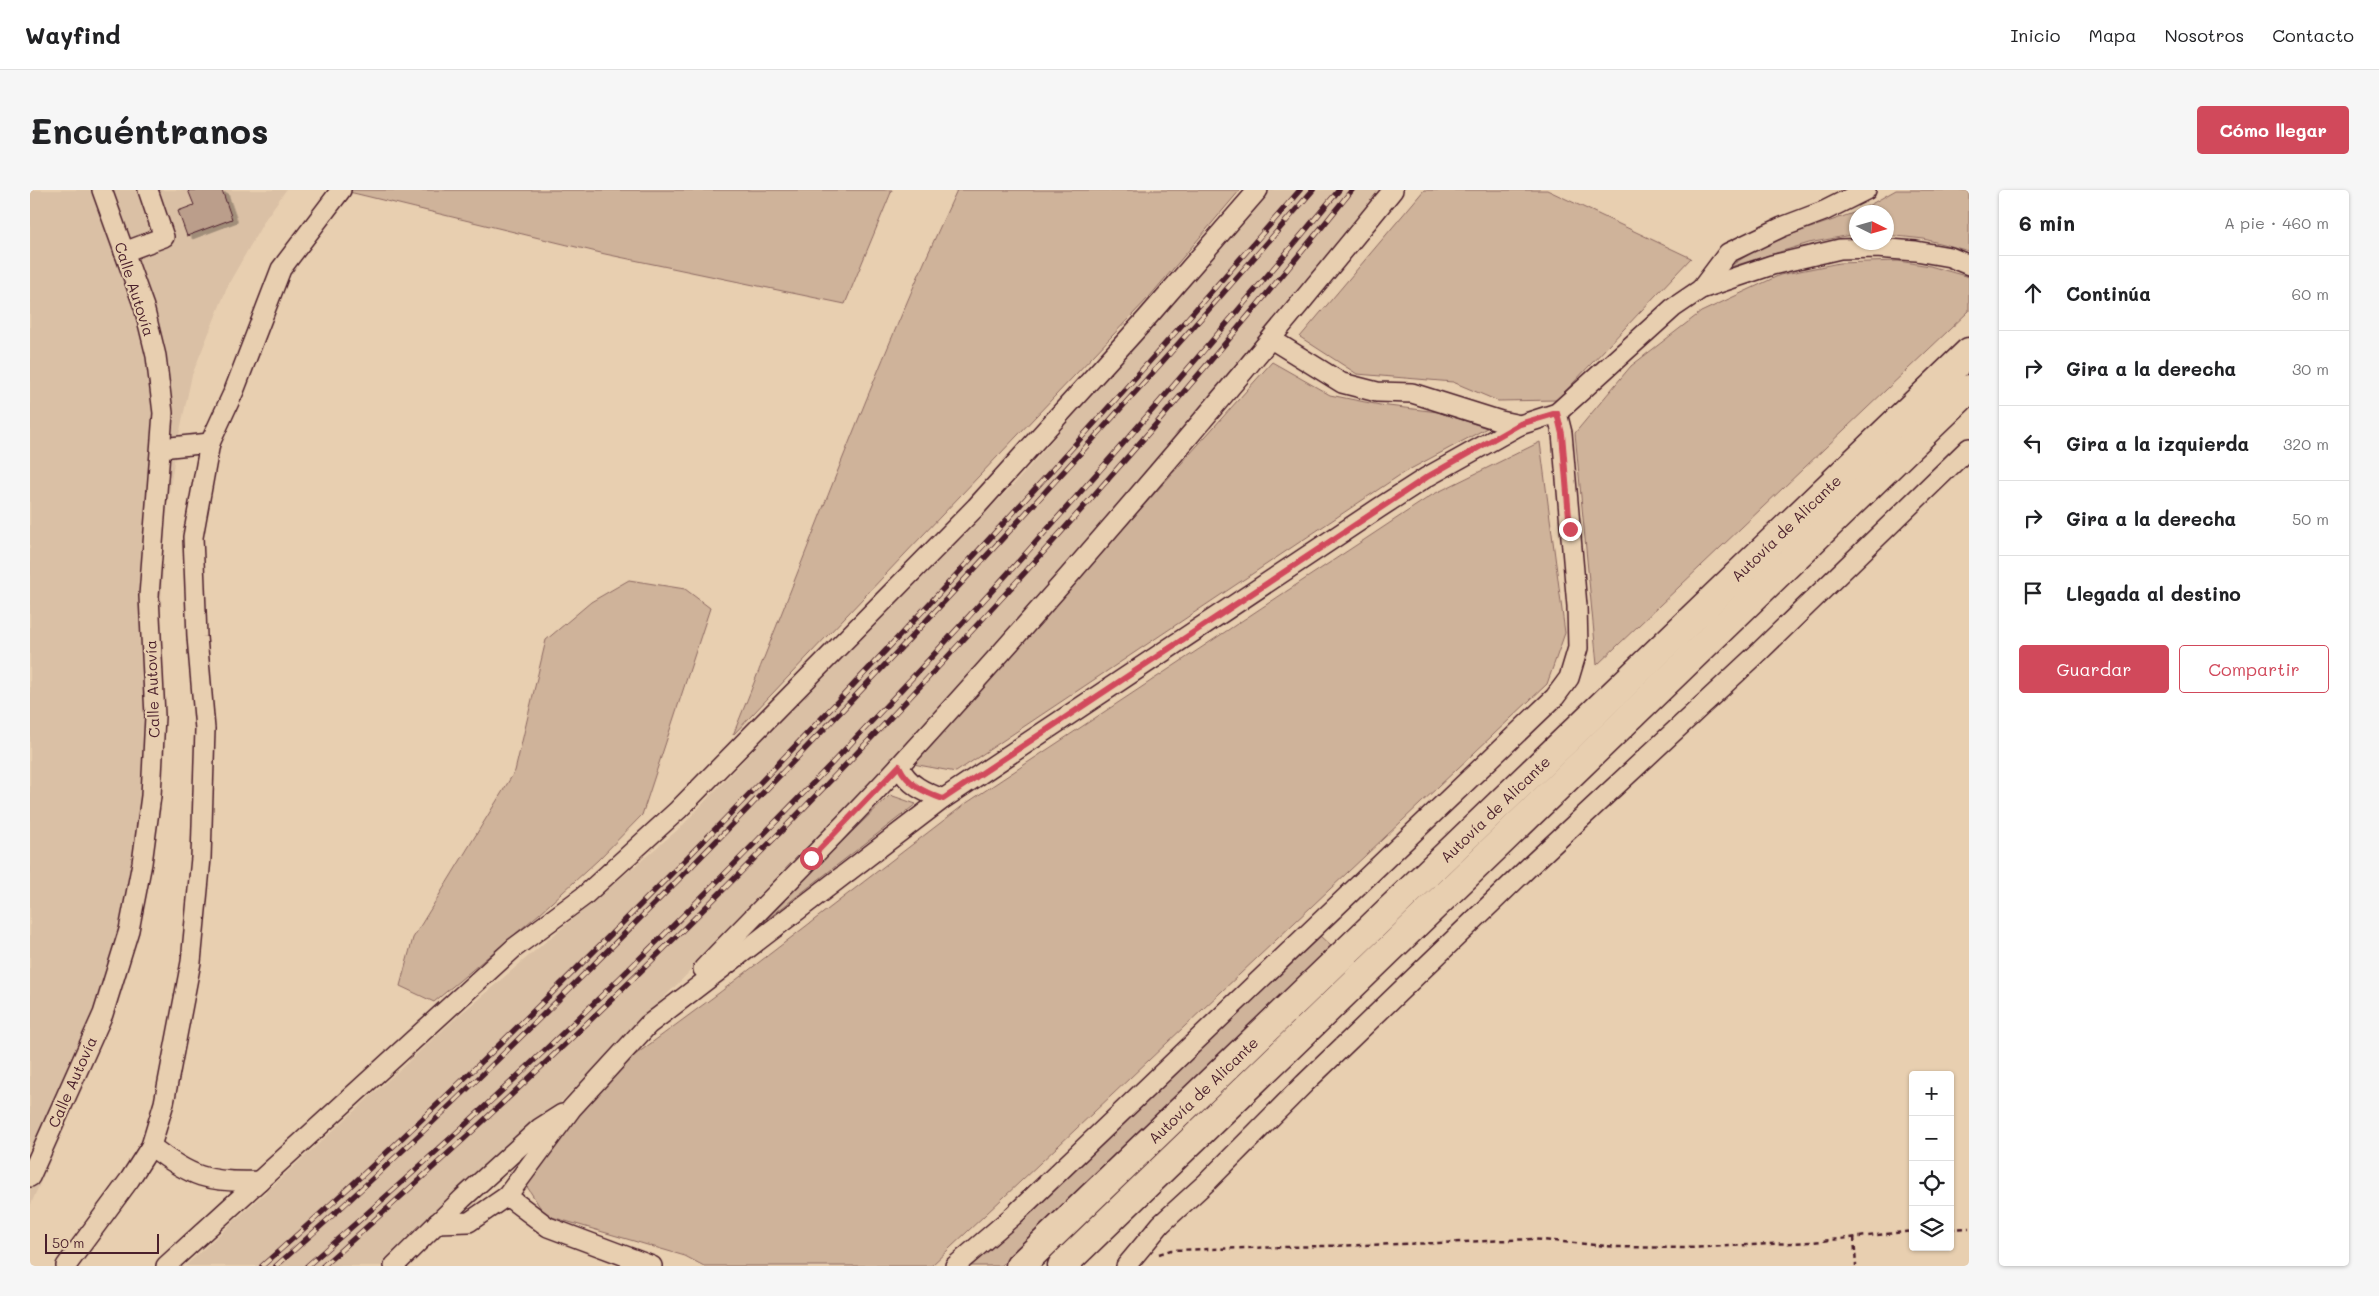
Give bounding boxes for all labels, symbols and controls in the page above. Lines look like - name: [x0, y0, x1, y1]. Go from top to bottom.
- text: Wayfind: [25, 19, 121, 50]
- text: Inicio: [2010, 23, 2061, 47]
- text: Mapa: [2089, 23, 2136, 47]
- text: Nosotros: [2164, 23, 2244, 47]
- text: Contacto: [2272, 23, 2354, 47]
- button: Cómo llegar: [2197, 106, 2349, 154]
- text: Encuéntranos: [30, 107, 269, 153]
- north arrow: [1849, 205, 1894, 250]
- text: 6 min: [2019, 209, 2075, 236]
- text: A pie · 460 m: [2224, 212, 2329, 233]
- street label: Calle Autovía: [110, 239, 160, 339]
- icon: ahead: [2019, 279, 2047, 307]
- text: Continúa: [2066, 281, 2151, 306]
- text: 60 m: [2292, 283, 2329, 304]
- icon: right: [2019, 354, 2047, 382]
- text: Gira a la derecha: [2066, 356, 2236, 381]
- text: 30 m: [2292, 358, 2329, 379]
- icon: left: [2019, 429, 2047, 457]
- text: Gira a la izquierda: [2066, 431, 2249, 456]
- text: 320 m: [2283, 433, 2329, 454]
- street label: Autovía de Alicante: [1727, 470, 1845, 586]
- icon: right: [2019, 504, 2047, 532]
- text: Gira a la derecha: [2066, 506, 2236, 531]
- text: 50 m: [2292, 508, 2329, 529]
- route end: [1559, 518, 1582, 541]
- icon: arrive: [2019, 579, 2047, 607]
- text: Llegada al destino: [2066, 581, 2241, 606]
- street label: Calle Autovía: [140, 640, 164, 738]
- button: Guardar: [2019, 645, 2169, 693]
- button: Compartir: [2179, 645, 2329, 693]
- street label: Autovía de Alicante: [1436, 751, 1554, 867]
- route start: [800, 847, 823, 870]
- street label: Autovía de Alicante: [1144, 1032, 1262, 1148]
- street label: Calle Autovía: [43, 1033, 101, 1131]
- map controls: [1909, 1071, 1954, 1251]
- button: +: [1909, 1071, 1954, 1116]
- button: −: [1909, 1116, 1954, 1161]
- button: locate: [1909, 1161, 1954, 1206]
- button: layers: [1909, 1206, 1954, 1251]
- scale bar: [45, 1231, 159, 1254]
- text: 50 m: [52, 1233, 84, 1252]

